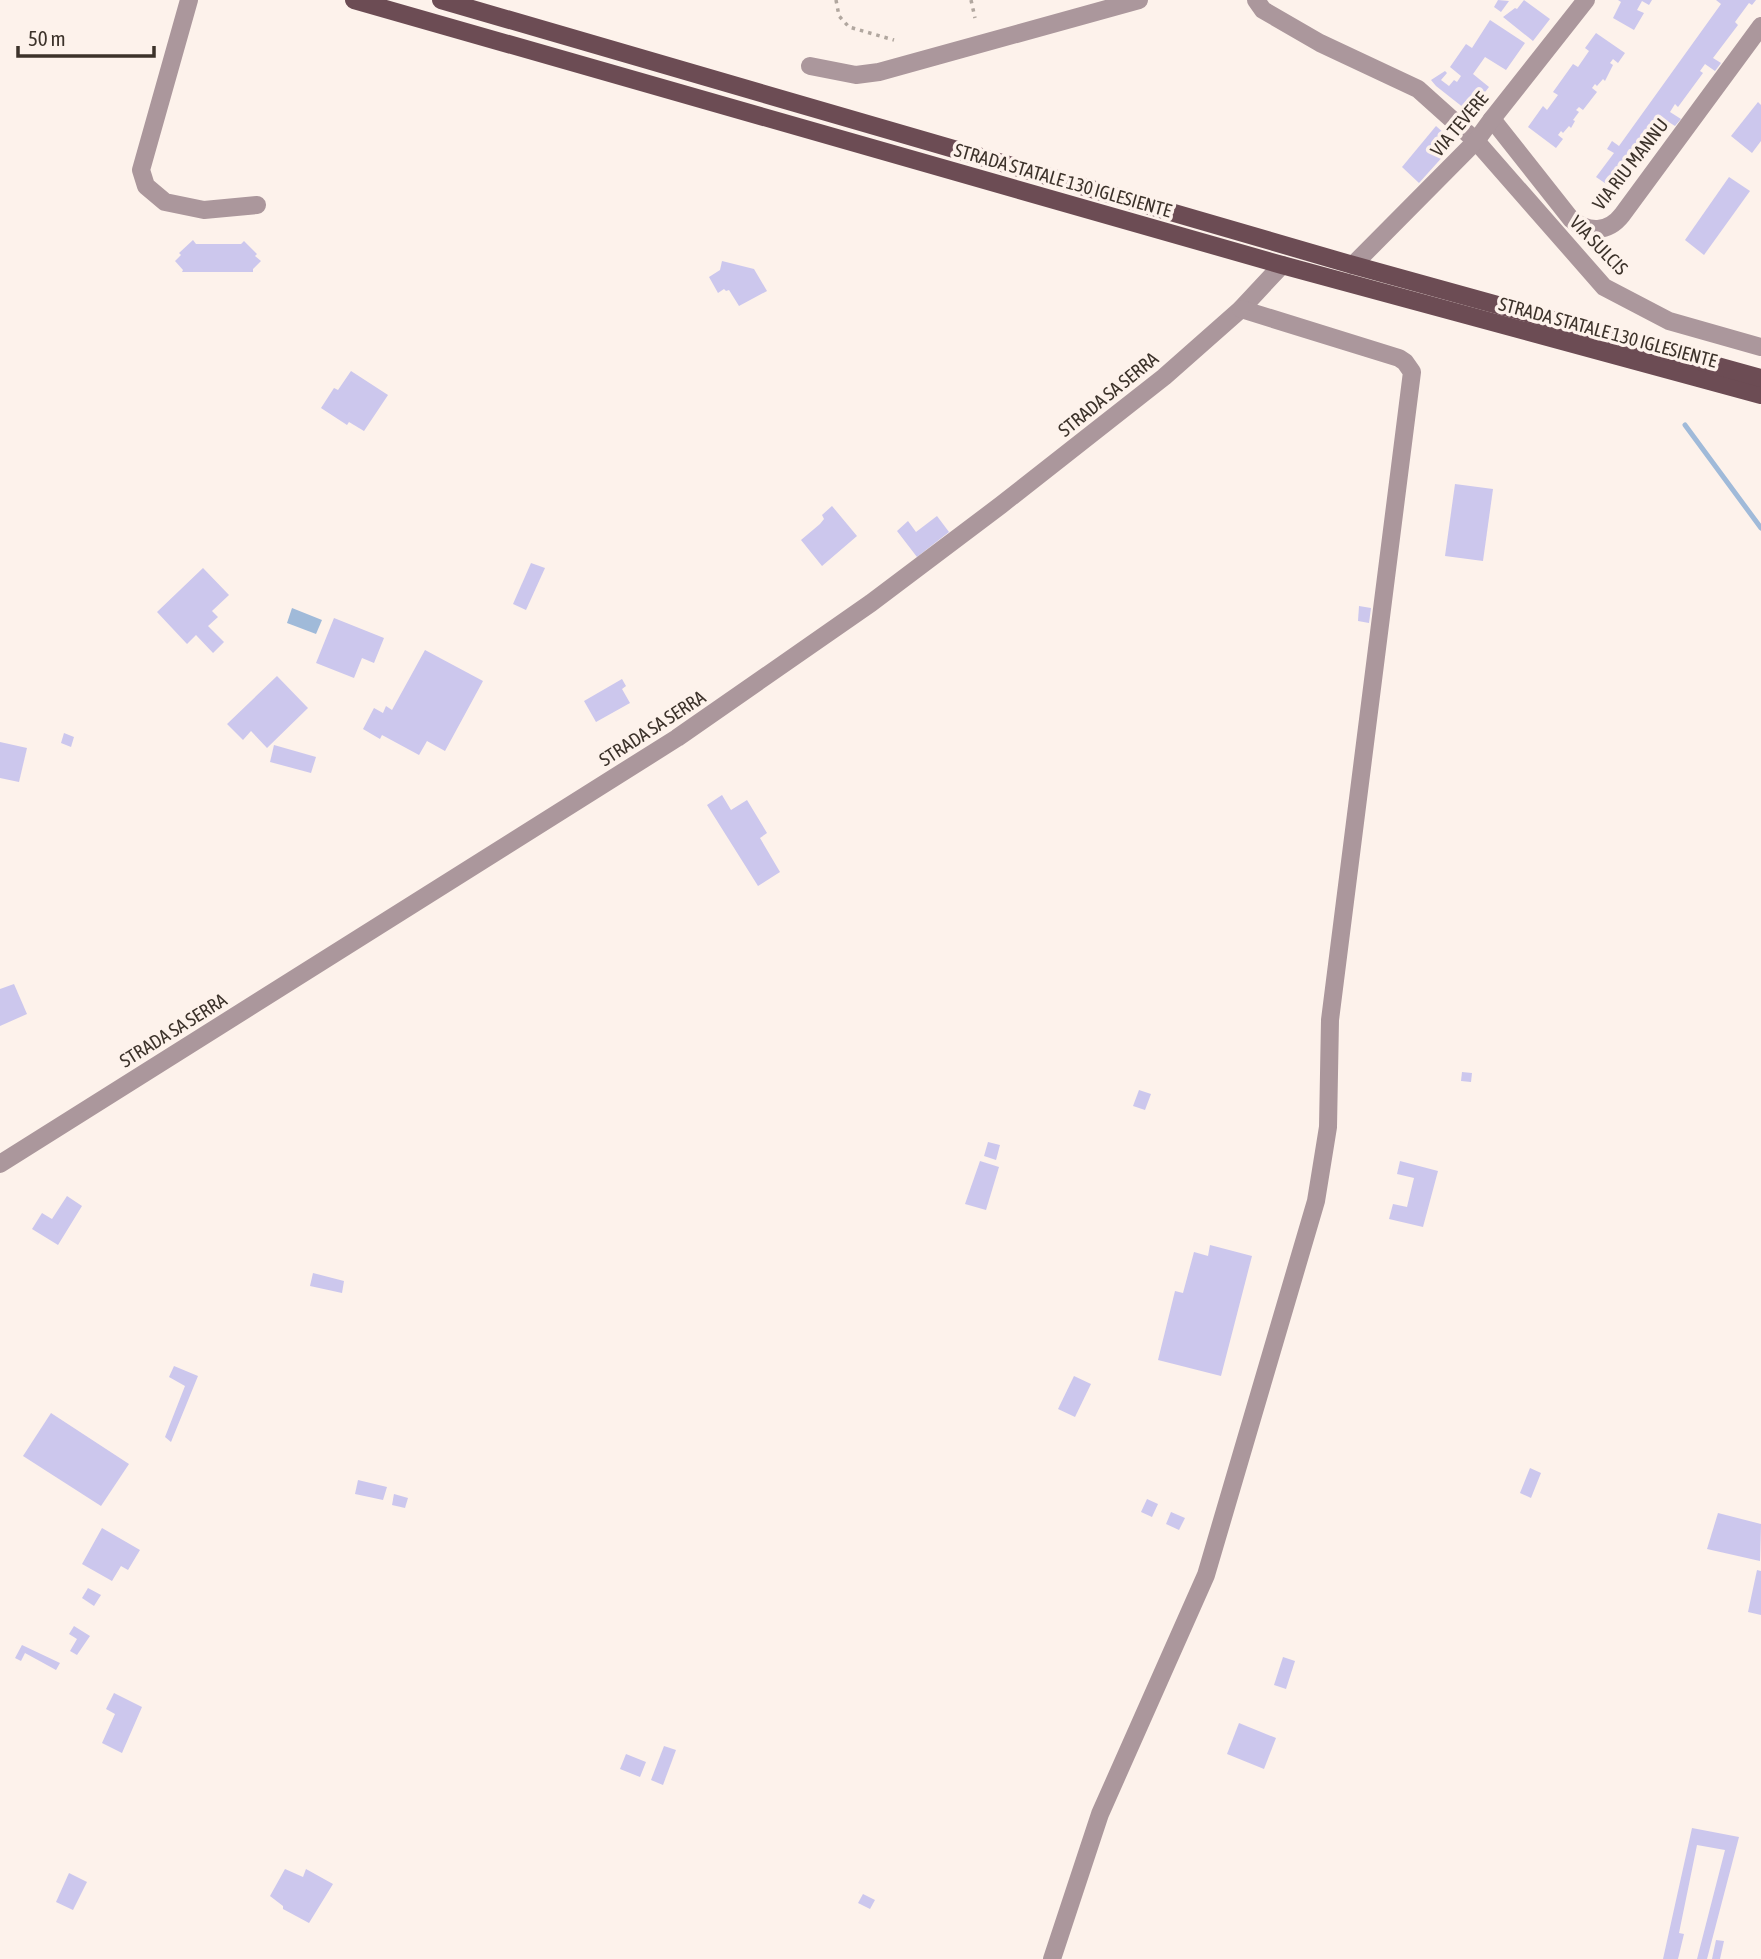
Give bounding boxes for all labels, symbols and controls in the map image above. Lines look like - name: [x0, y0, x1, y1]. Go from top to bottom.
- scale bar: [18, 14, 154, 58]
- text: 50 m: [28, 26, 66, 50]
- street label: VIA TEVERE: [1426, 87, 1492, 161]
- street label: VIA RIU MANNU: [1587, 114, 1673, 214]
- street label: STRADA STATALE 130 IGLESIENTE: [952, 138, 1174, 222]
- street label: VIA SULCIS: [1566, 211, 1632, 279]
- street label: STRADA STATALE 130 IGLESIENTE: [1496, 292, 1720, 372]
- street label: STRADA SA SERRA: [1054, 347, 1163, 441]
- street label: STRADA SA SERRA: [595, 685, 710, 770]
- street label: STRADA SA SERRA: [115, 988, 231, 1072]

